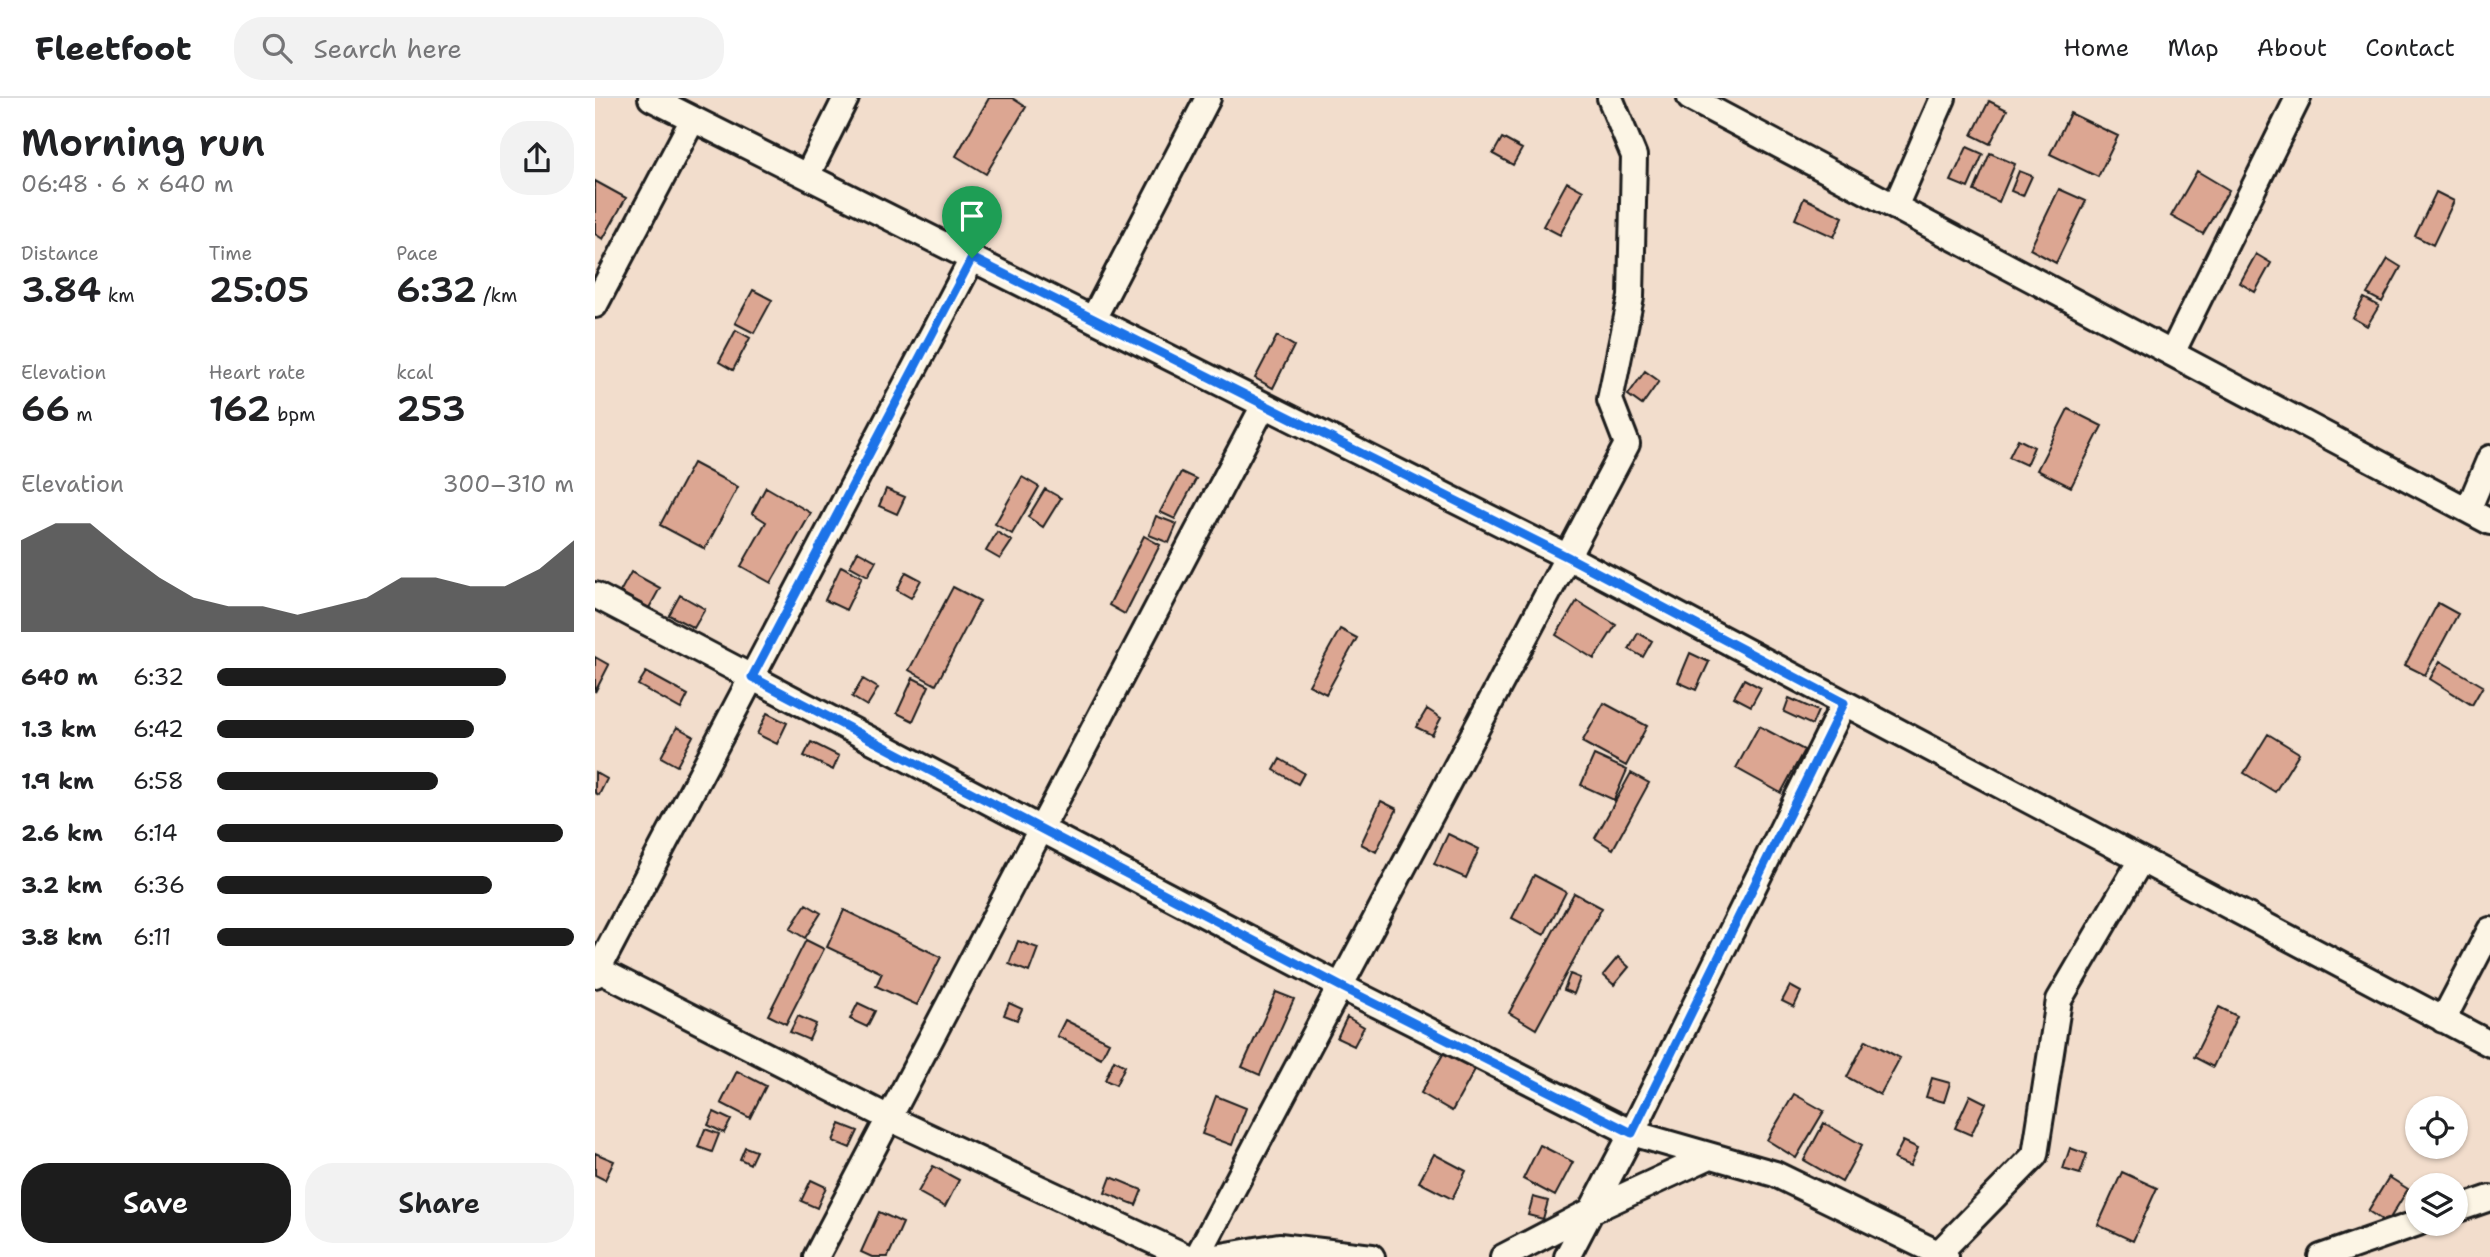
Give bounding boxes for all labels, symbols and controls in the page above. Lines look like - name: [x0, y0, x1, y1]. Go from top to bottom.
- search box: [234, 17, 724, 80]
- text: Fleetfoot: [35, 26, 192, 71]
- icon: search: [258, 29, 296, 67]
- text: Search here: [314, 31, 462, 66]
- text: Home: [2063, 32, 2129, 64]
- text: Map: [2167, 32, 2219, 64]
- text: About: [2257, 32, 2327, 64]
- text: Contact: [2365, 32, 2455, 64]
- text: Morning run: [21, 117, 265, 168]
- button: share: [500, 121, 574, 195]
- text: 06:48 · 6 × 640 m: [21, 169, 234, 199]
- pin: [942, 186, 1002, 258]
- icon: arrive: [953, 197, 991, 235]
- text: Distance: [21, 241, 99, 266]
- text: Time: [209, 241, 252, 266]
- text: Pace: [396, 241, 438, 266]
- text: 3.84: [21, 266, 101, 313]
- text: 25:05: [209, 266, 309, 313]
- text: 6:32: [396, 266, 477, 313]
- text: km: [101, 283, 135, 308]
- text: /km: [477, 283, 517, 308]
- text: Elevation: [21, 360, 106, 385]
- text: Heart rate: [209, 360, 305, 385]
- text: kcal: [396, 360, 433, 385]
- text: 66: [21, 385, 70, 432]
- text: 162: [209, 385, 271, 432]
- text: 253: [396, 385, 466, 432]
- text: m: [70, 402, 93, 427]
- text: bpm: [271, 402, 315, 427]
- text: Elevation: [21, 469, 124, 499]
- text: 300–310 m: [443, 469, 574, 499]
- text: 640 m: [21, 662, 98, 692]
- text: 6:32: [133, 662, 184, 692]
- text: 1.3 km: [21, 714, 96, 744]
- text: 6:42: [133, 714, 184, 744]
- text: 1.9 km: [21, 766, 94, 796]
- text: 6:58: [133, 766, 184, 796]
- text: 2.6 km: [21, 818, 103, 848]
- text: 6:14: [133, 818, 178, 848]
- text: 3.2 km: [21, 870, 103, 900]
- text: 6:36: [133, 870, 185, 900]
- text: 3.8 km: [21, 922, 102, 952]
- text: 6:11: [133, 922, 171, 952]
- map controls: [2405, 1096, 2468, 1236]
- button: locate: [2405, 1096, 2468, 1159]
- button: Save: [21, 1163, 291, 1243]
- button: Share: [305, 1163, 574, 1243]
- button: layers: [2405, 1173, 2468, 1236]

